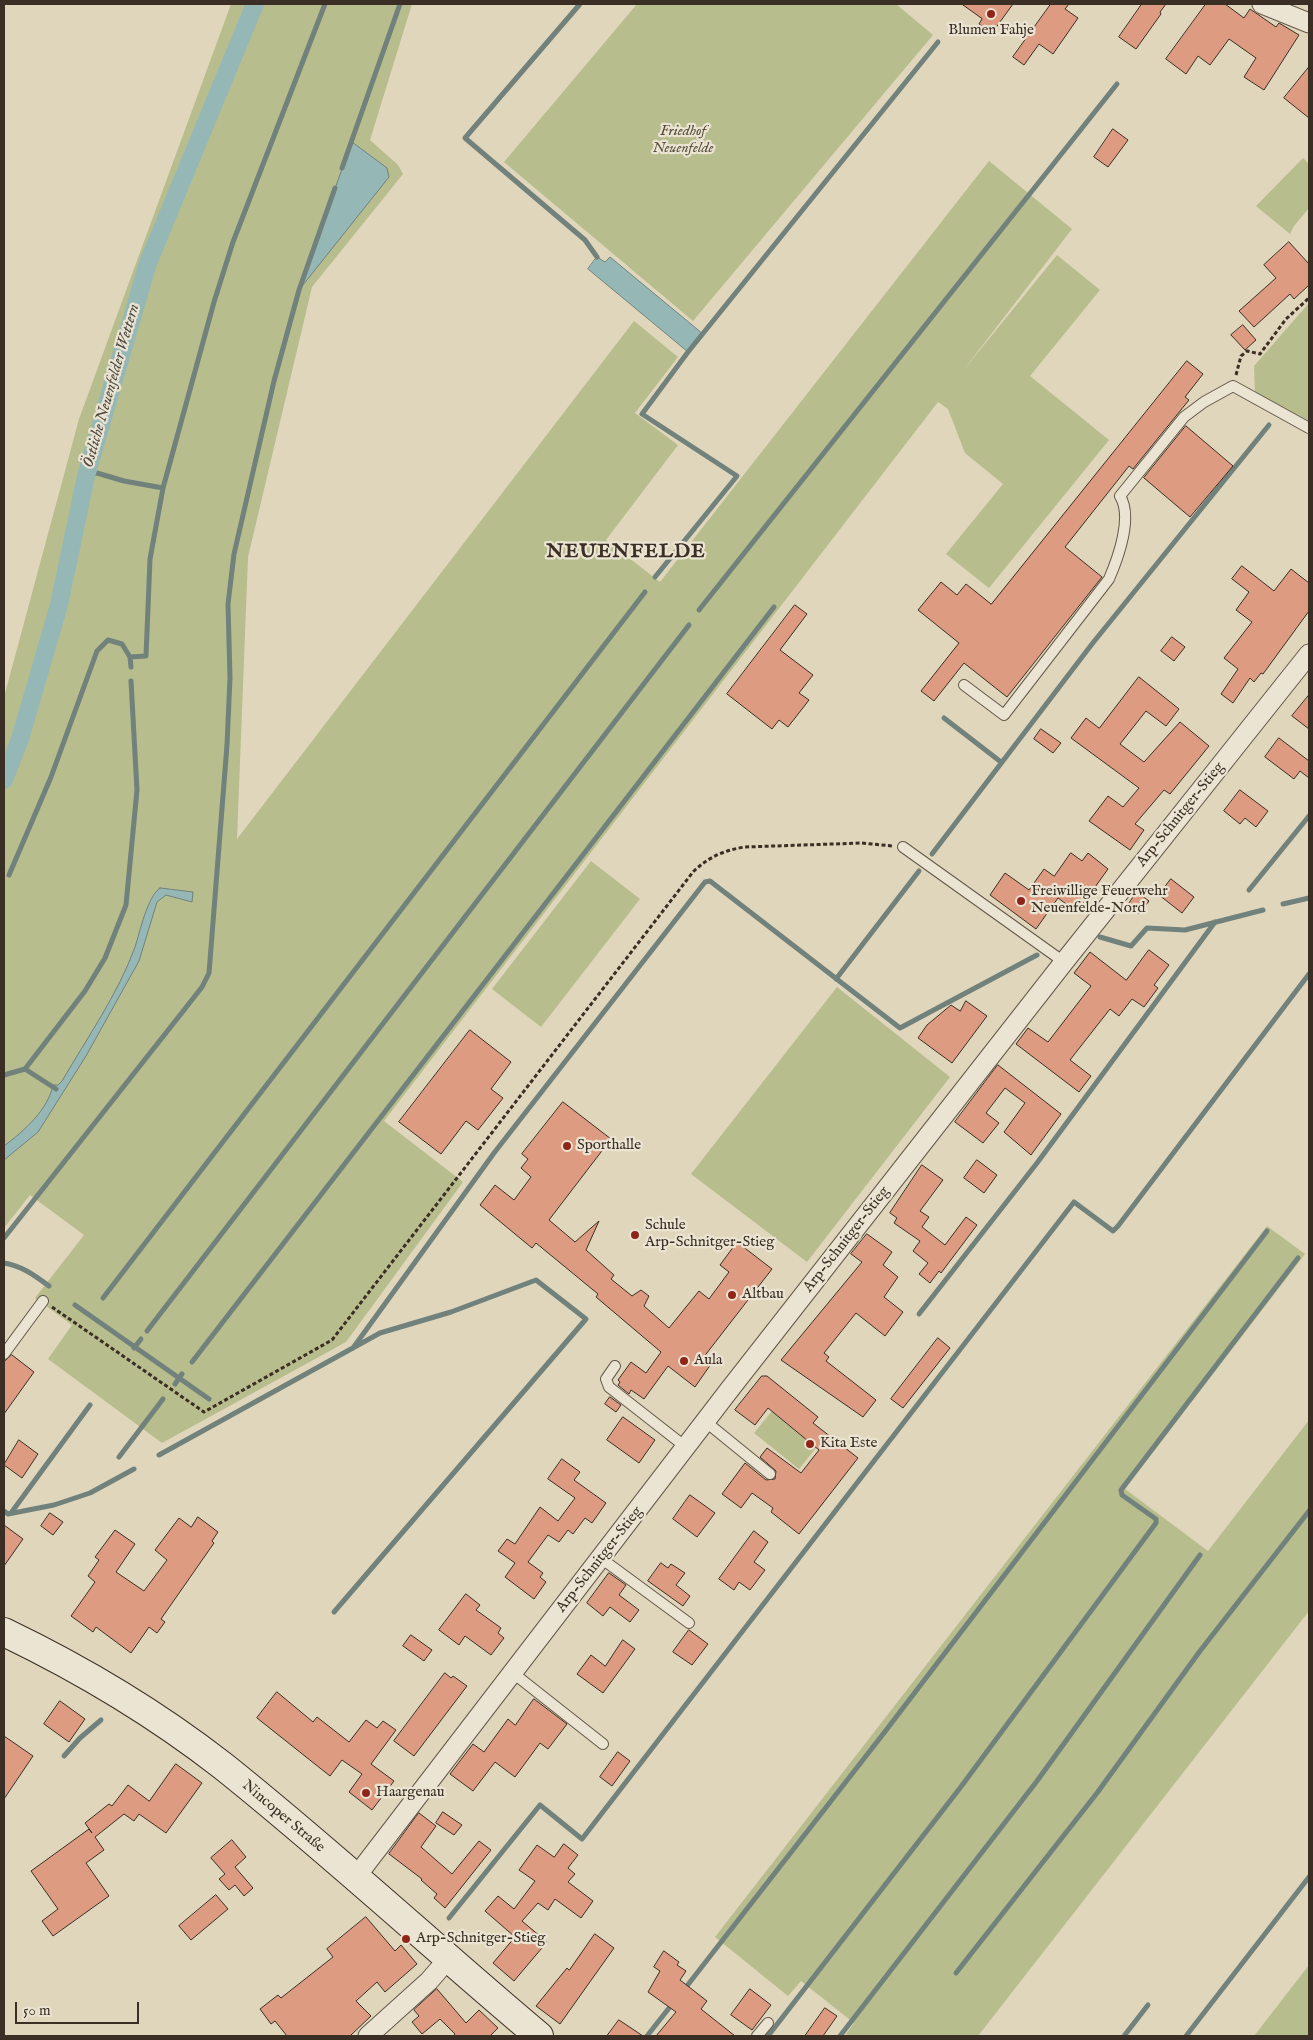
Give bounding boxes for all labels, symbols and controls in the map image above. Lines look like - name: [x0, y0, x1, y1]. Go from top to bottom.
- marker: Blumen Fahje: [985, 8, 997, 20]
- place label: Blumen Fahje: [948, 22, 1034, 40]
- park label: Friedhof Neuenfelde: [652, 123, 714, 158]
- water label: Östliche Neuenfelder Wettern: [79, 302, 145, 470]
- district label: NEUENFELDE: [545, 541, 707, 565]
- street label: Arp-Schnitger-Stieg: [1133, 759, 1229, 871]
- place label: Freiwillige Feuerwehr Neuenfelde-Nord: [1031, 883, 1168, 918]
- marker: Freiwillige Feuerwehr Neuenfelde-Nord: [1015, 895, 1027, 907]
- place label: Sporthalle: [577, 1137, 641, 1155]
- marker: Sporthalle: [561, 1140, 573, 1152]
- street label: Arp-Schnitger-Stieg: [800, 1184, 894, 1296]
- place label: Schule Arp-Schnitger-Stieg: [645, 1217, 774, 1252]
- marker: Schule Arp-Schnitger-Stieg: [629, 1229, 641, 1241]
- place label: Altbau: [742, 1286, 784, 1304]
- marker: Altbau: [726, 1289, 738, 1301]
- place label: Aula: [694, 1352, 723, 1370]
- marker: Aula: [678, 1355, 690, 1367]
- place label: Kita Este: [820, 1435, 877, 1453]
- marker: Kita Este: [804, 1438, 816, 1450]
- street label: Arp-Schnitger-Stieg: [553, 1504, 647, 1616]
- street label: Nincoper Straße: [238, 1777, 328, 1857]
- place label: Haargenau: [376, 1784, 445, 1802]
- marker: Haargenau: [360, 1787, 372, 1799]
- place label: Arp-Schnitger-Stieg: [416, 1930, 545, 1948]
- marker: Arp-Schnitger-Stieg: [400, 1933, 412, 1945]
- scale bar: [18, 1992, 141, 2024]
- text: 50 m: [23, 2001, 51, 2020]

